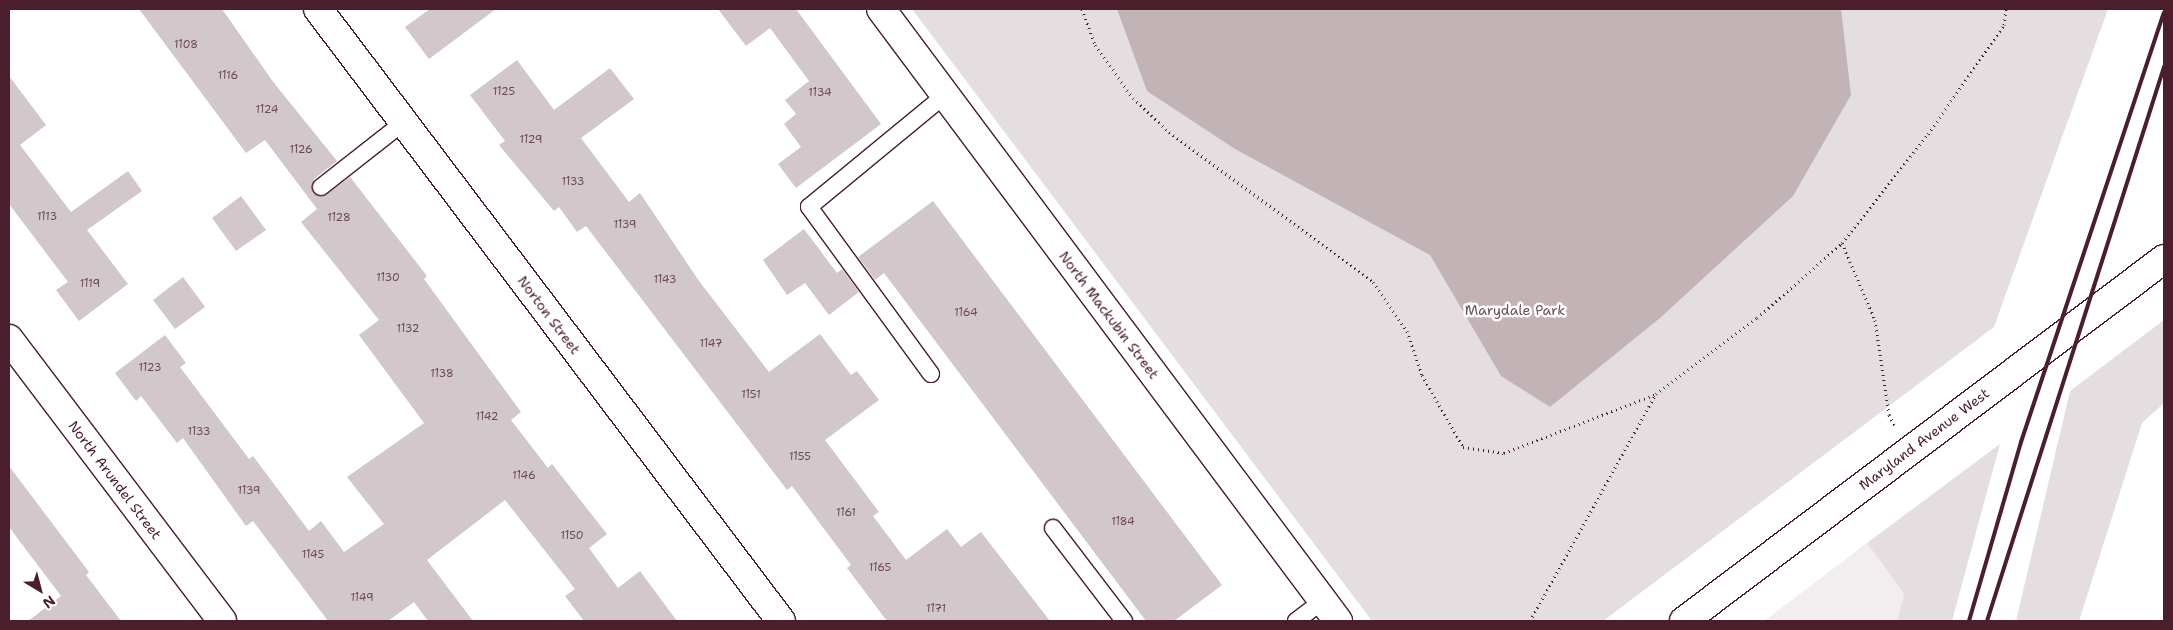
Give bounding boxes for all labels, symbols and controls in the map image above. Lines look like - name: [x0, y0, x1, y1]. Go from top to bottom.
- house number: 1108: [174, 38, 198, 52]
- house number: 1116: [218, 69, 238, 83]
- house number: 1125: [493, 85, 515, 99]
- house number: 1134: [808, 86, 832, 100]
- house number: 1124: [256, 103, 278, 117]
- house number: 1129: [519, 133, 543, 147]
- house number: 1126: [289, 143, 313, 157]
- house number: 1133: [561, 175, 585, 189]
- house number: 1113: [37, 210, 57, 224]
- house number: 1128: [327, 211, 351, 225]
- house number: 1139: [613, 218, 637, 232]
- street label: North Mackubin Street: [1056, 248, 1162, 382]
- house number: 1130: [376, 271, 400, 285]
- street label: Norton Street: [514, 273, 584, 357]
- house number: 1143: [654, 273, 676, 287]
- house number: 1119: [80, 277, 100, 291]
- park label: Marydale Park: [1465, 302, 1565, 318]
- house number: 1164: [954, 306, 978, 320]
- house number: 1132: [397, 322, 419, 336]
- house number: 1147: [700, 337, 722, 351]
- house number: 1123: [138, 361, 162, 375]
- house number: 1138: [430, 367, 454, 381]
- street label: Maryland Avenue West: [1856, 385, 1992, 493]
- house number: 1151: [741, 388, 761, 402]
- house number: 1142: [476, 410, 498, 424]
- street label: North Arundel Street: [65, 417, 165, 543]
- house number: 1133: [187, 425, 211, 439]
- house number: 1155: [789, 450, 811, 464]
- house number: 1146: [512, 469, 536, 483]
- house number: 1139: [237, 484, 261, 498]
- house number: 1161: [836, 506, 856, 520]
- house number: 1184: [1111, 515, 1135, 529]
- house number: 1150: [561, 529, 583, 543]
- house number: 1145: [302, 548, 324, 562]
- house number: 1165: [869, 561, 891, 575]
- north arrow: [15, 565, 65, 615]
- text: N: [39, 591, 59, 613]
- house number: 1149: [350, 591, 374, 605]
- house number: 1171: [926, 602, 946, 616]

